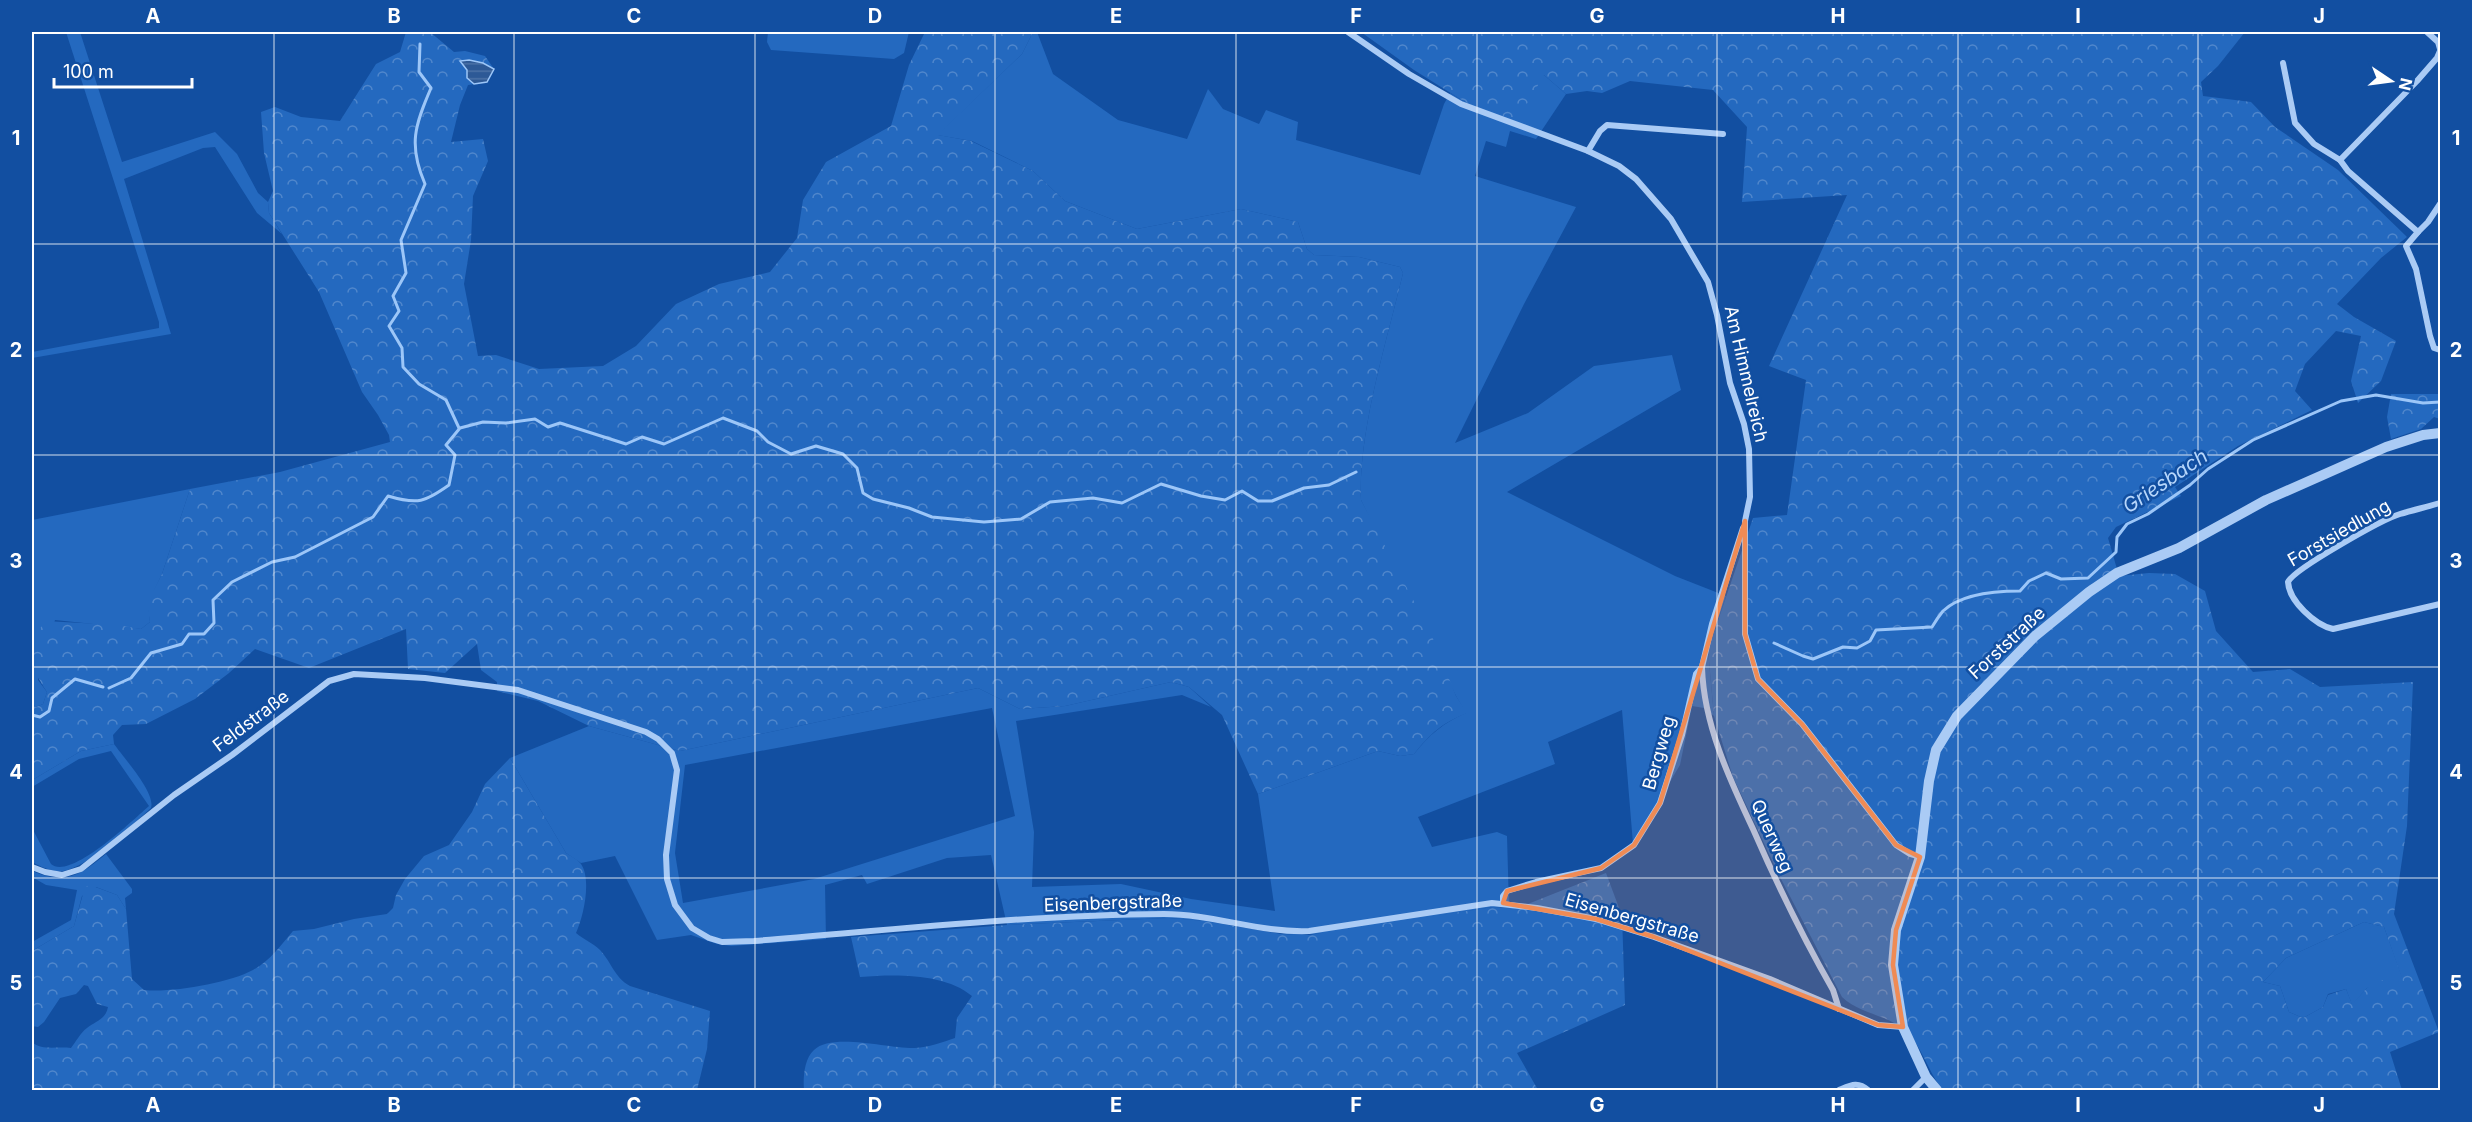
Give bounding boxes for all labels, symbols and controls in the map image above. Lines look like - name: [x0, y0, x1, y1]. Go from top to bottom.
- text: A: [146, 4, 161, 28]
- text: B: [387, 4, 401, 28]
- text: C: [627, 4, 641, 28]
- text: D: [868, 4, 882, 28]
- text: E: [1110, 4, 1122, 28]
- text: F: [1350, 4, 1362, 28]
- text: G: [1589, 4, 1605, 28]
- text: H: [1831, 4, 1845, 28]
- text: I: [2075, 4, 2081, 28]
- text: J: [2313, 4, 2325, 28]
- scale bar: [54, 51, 192, 89]
- north arrow: [2361, 51, 2421, 111]
- text: 100 m: [63, 61, 114, 82]
- text: N: [2394, 76, 2417, 93]
- text: 1: [12, 126, 20, 150]
- text: 1: [2452, 126, 2460, 150]
- street label: Am Himmelreich: [1721, 303, 1772, 444]
- text: 2: [10, 338, 22, 362]
- text: 2: [2450, 338, 2462, 362]
- water label: Griesbach: [2118, 444, 2212, 518]
- street label: Forstsiedlung: [2284, 495, 2394, 570]
- text: 3: [10, 549, 22, 573]
- text: 3: [2450, 549, 2462, 573]
- street label: Forststraße: [1964, 602, 2049, 683]
- street label: Feldstraße: [209, 685, 293, 756]
- street label: Bergweg: [1638, 714, 1679, 792]
- text: 4: [9, 760, 23, 784]
- text: 4: [2449, 760, 2463, 784]
- street label: Querweg: [1747, 796, 1798, 876]
- street label: Eisenbergstraße: [1563, 888, 1702, 947]
- street label: Eisenbergstraße: [1043, 890, 1183, 915]
- text: 5: [10, 971, 22, 995]
- text: 5: [2450, 971, 2462, 995]
- text: A: [146, 1093, 161, 1117]
- text: B: [387, 1093, 401, 1117]
- text: C: [627, 1093, 641, 1117]
- text: D: [868, 1093, 882, 1117]
- text: E: [1110, 1093, 1122, 1117]
- text: F: [1350, 1093, 1362, 1117]
- text: G: [1589, 1093, 1605, 1117]
- text: H: [1831, 1093, 1845, 1117]
- text: I: [2075, 1093, 2081, 1117]
- text: J: [2313, 1093, 2325, 1117]

